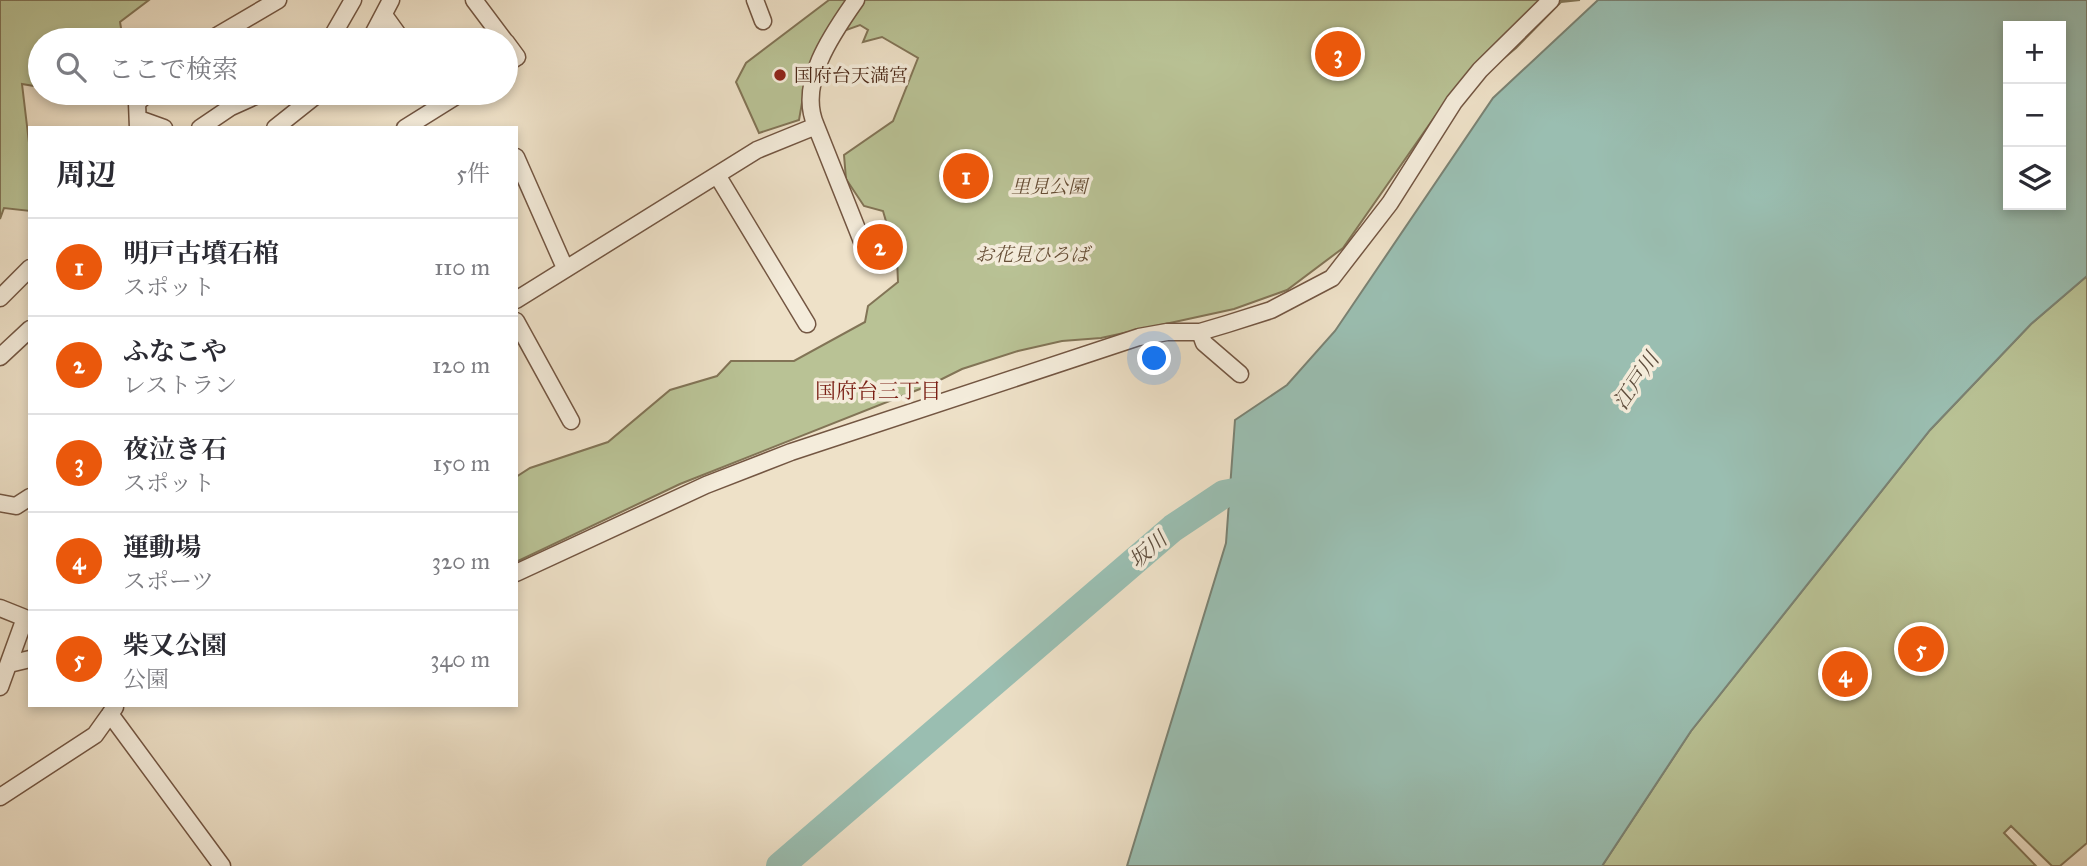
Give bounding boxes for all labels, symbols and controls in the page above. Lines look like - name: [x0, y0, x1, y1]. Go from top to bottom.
- map controls: [2003, 21, 2066, 210]
- button: +: [2003, 21, 2066, 84]
- search box: [28, 28, 518, 105]
- pin: 3: [1315, 28, 1361, 80]
- icon: search: [52, 48, 90, 86]
- text: ここで検索: [108, 53, 238, 85]
- place label: 国府台天満宮: [794, 64, 908, 87]
- marker: 国府台天満宮: [772, 67, 788, 83]
- button: −: [2003, 84, 2066, 147]
- button: layers: [2003, 147, 2066, 210]
- pin: 1: [943, 150, 989, 202]
- text: 周辺: [56, 157, 116, 193]
- text: 5件: [456, 159, 490, 187]
- park label: 里見公園: [1011, 175, 1090, 198]
- pin: 2: [857, 221, 903, 273]
- text: 明戸古墳石棺: [123, 237, 279, 269]
- park label: お花見ひろば: [975, 243, 1093, 266]
- text: 1: [74, 253, 84, 281]
- text: 110 m: [434, 253, 490, 281]
- text: スポット: [123, 273, 215, 301]
- text: ふなこや: [123, 335, 227, 367]
- your location: [1137, 341, 1171, 375]
- water label: 江戸川: [1608, 346, 1666, 414]
- text: 2: [73, 351, 85, 379]
- text: 120 m: [432, 351, 490, 379]
- text: レストラン: [123, 371, 237, 399]
- district label: 国府台三丁目: [815, 378, 941, 404]
- text: 夜泣き石: [123, 433, 227, 465]
- text: 3: [74, 449, 84, 477]
- text: 150 m: [433, 449, 490, 477]
- text: スポット: [123, 469, 215, 497]
- water label: 坂川: [1124, 525, 1174, 574]
- text: 運動場: [123, 531, 201, 563]
- text: 4: [73, 547, 85, 575]
- text: 320 m: [432, 547, 490, 575]
- text: スポーツ: [123, 567, 214, 595]
- pin: 5: [1898, 623, 1944, 675]
- text: 柴又公園: [123, 629, 227, 661]
- text: 5: [74, 645, 84, 673]
- text: 340 m: [430, 645, 490, 673]
- pin: 4: [1822, 648, 1868, 700]
- text: 公園: [123, 665, 169, 693]

